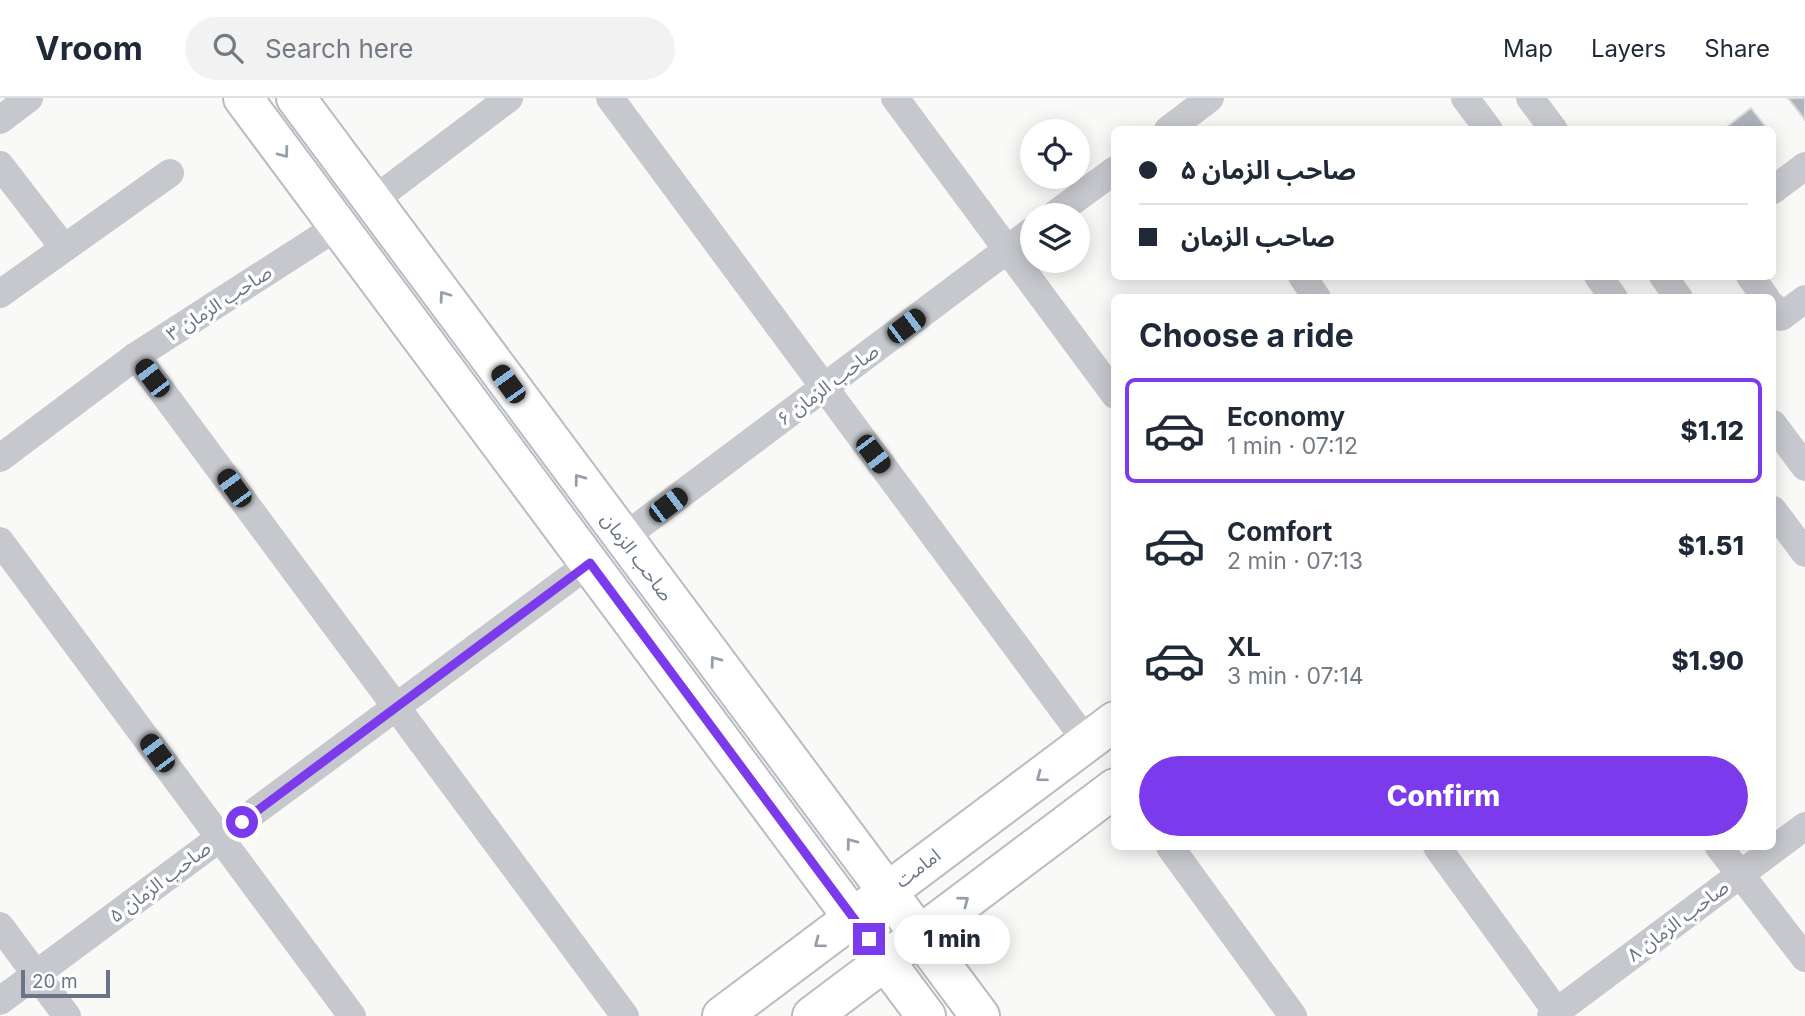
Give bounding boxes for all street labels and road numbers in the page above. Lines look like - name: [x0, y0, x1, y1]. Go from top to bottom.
- street label: صاحب الزمان ۳: [162, 260, 276, 346]
- street label: صاحب الزمان ۶: [773, 339, 883, 431]
- street label: صاحب الزمان: [596, 508, 678, 606]
- street label: صاحب الزمان ۵: [105, 836, 215, 928]
- street label: امامت: [891, 844, 945, 892]
- street label: صاحب الزمان ۸: [1623, 875, 1733, 967]

